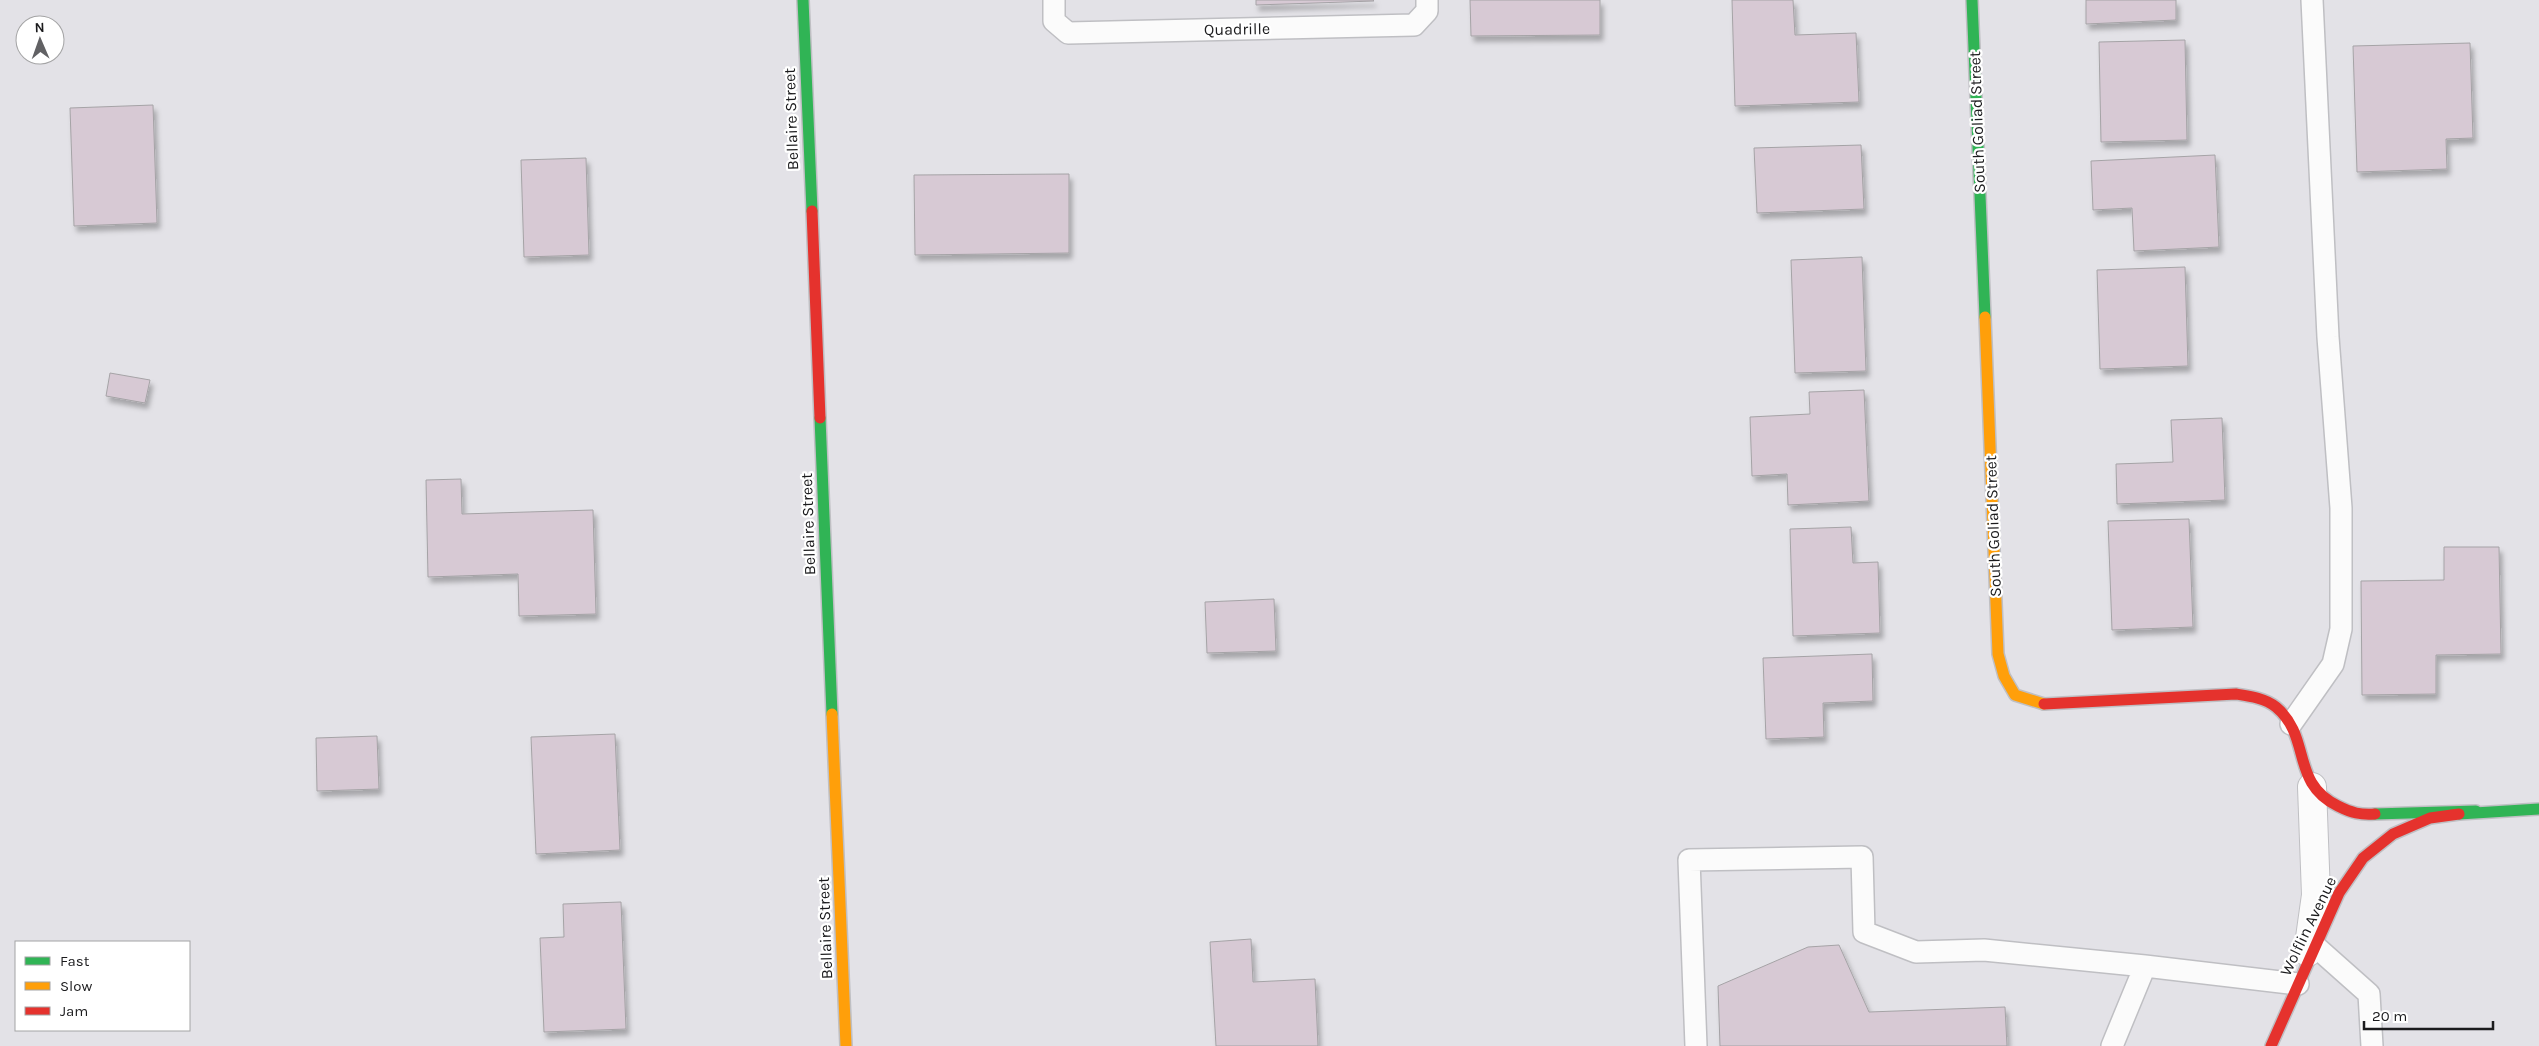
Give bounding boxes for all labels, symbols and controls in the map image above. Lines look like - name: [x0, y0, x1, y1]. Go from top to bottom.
- north arrow: [15, 15, 65, 65]
- text: N: [34, 19, 45, 36]
- street label: Quadrille: [1204, 19, 1270, 39]
- street label: South Goliad Street: [1965, 51, 1989, 193]
- street label: Bellaire Street: [780, 67, 802, 171]
- street label: South Goliad Street: [1981, 455, 2005, 597]
- street label: Bellaire Street: [797, 472, 819, 576]
- street label: Wolflin Avenue: [2276, 873, 2340, 979]
- street label: Bellaire Street: [814, 876, 836, 980]
- legend: [15, 941, 190, 1031]
- text: Fast: [60, 952, 90, 970]
- text: Slow: [60, 977, 92, 995]
- scale bar: [2364, 998, 2493, 1030]
- text: Jam: [60, 1002, 88, 1020]
- text: 20 m: [2372, 1007, 2407, 1025]

